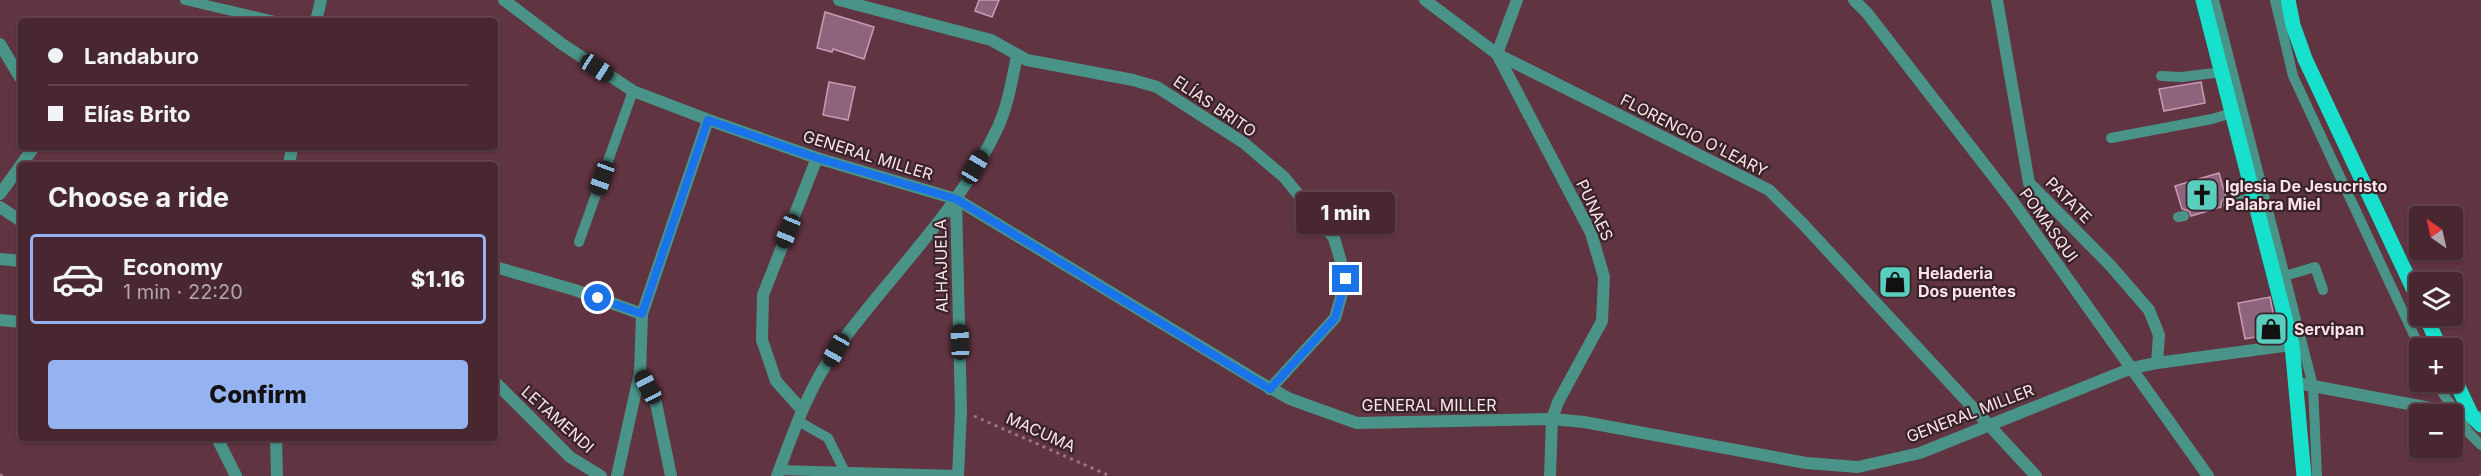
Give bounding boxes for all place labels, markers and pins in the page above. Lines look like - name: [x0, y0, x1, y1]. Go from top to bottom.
- place label: Iglesia De Jesucristo Palabra Miel: [2225, 176, 2388, 214]
- church icon: Iglesia De Jesucristo Palabra Miel: [2184, 177, 2220, 213]
- place label: Heladeria Dos puentes: [1918, 263, 2016, 301]
- shop icon: Heladeria Dos puentes: [1877, 264, 1913, 300]
- shop icon: Servipan: [2253, 311, 2289, 347]
- place label: Servipan: [2294, 319, 2364, 339]

